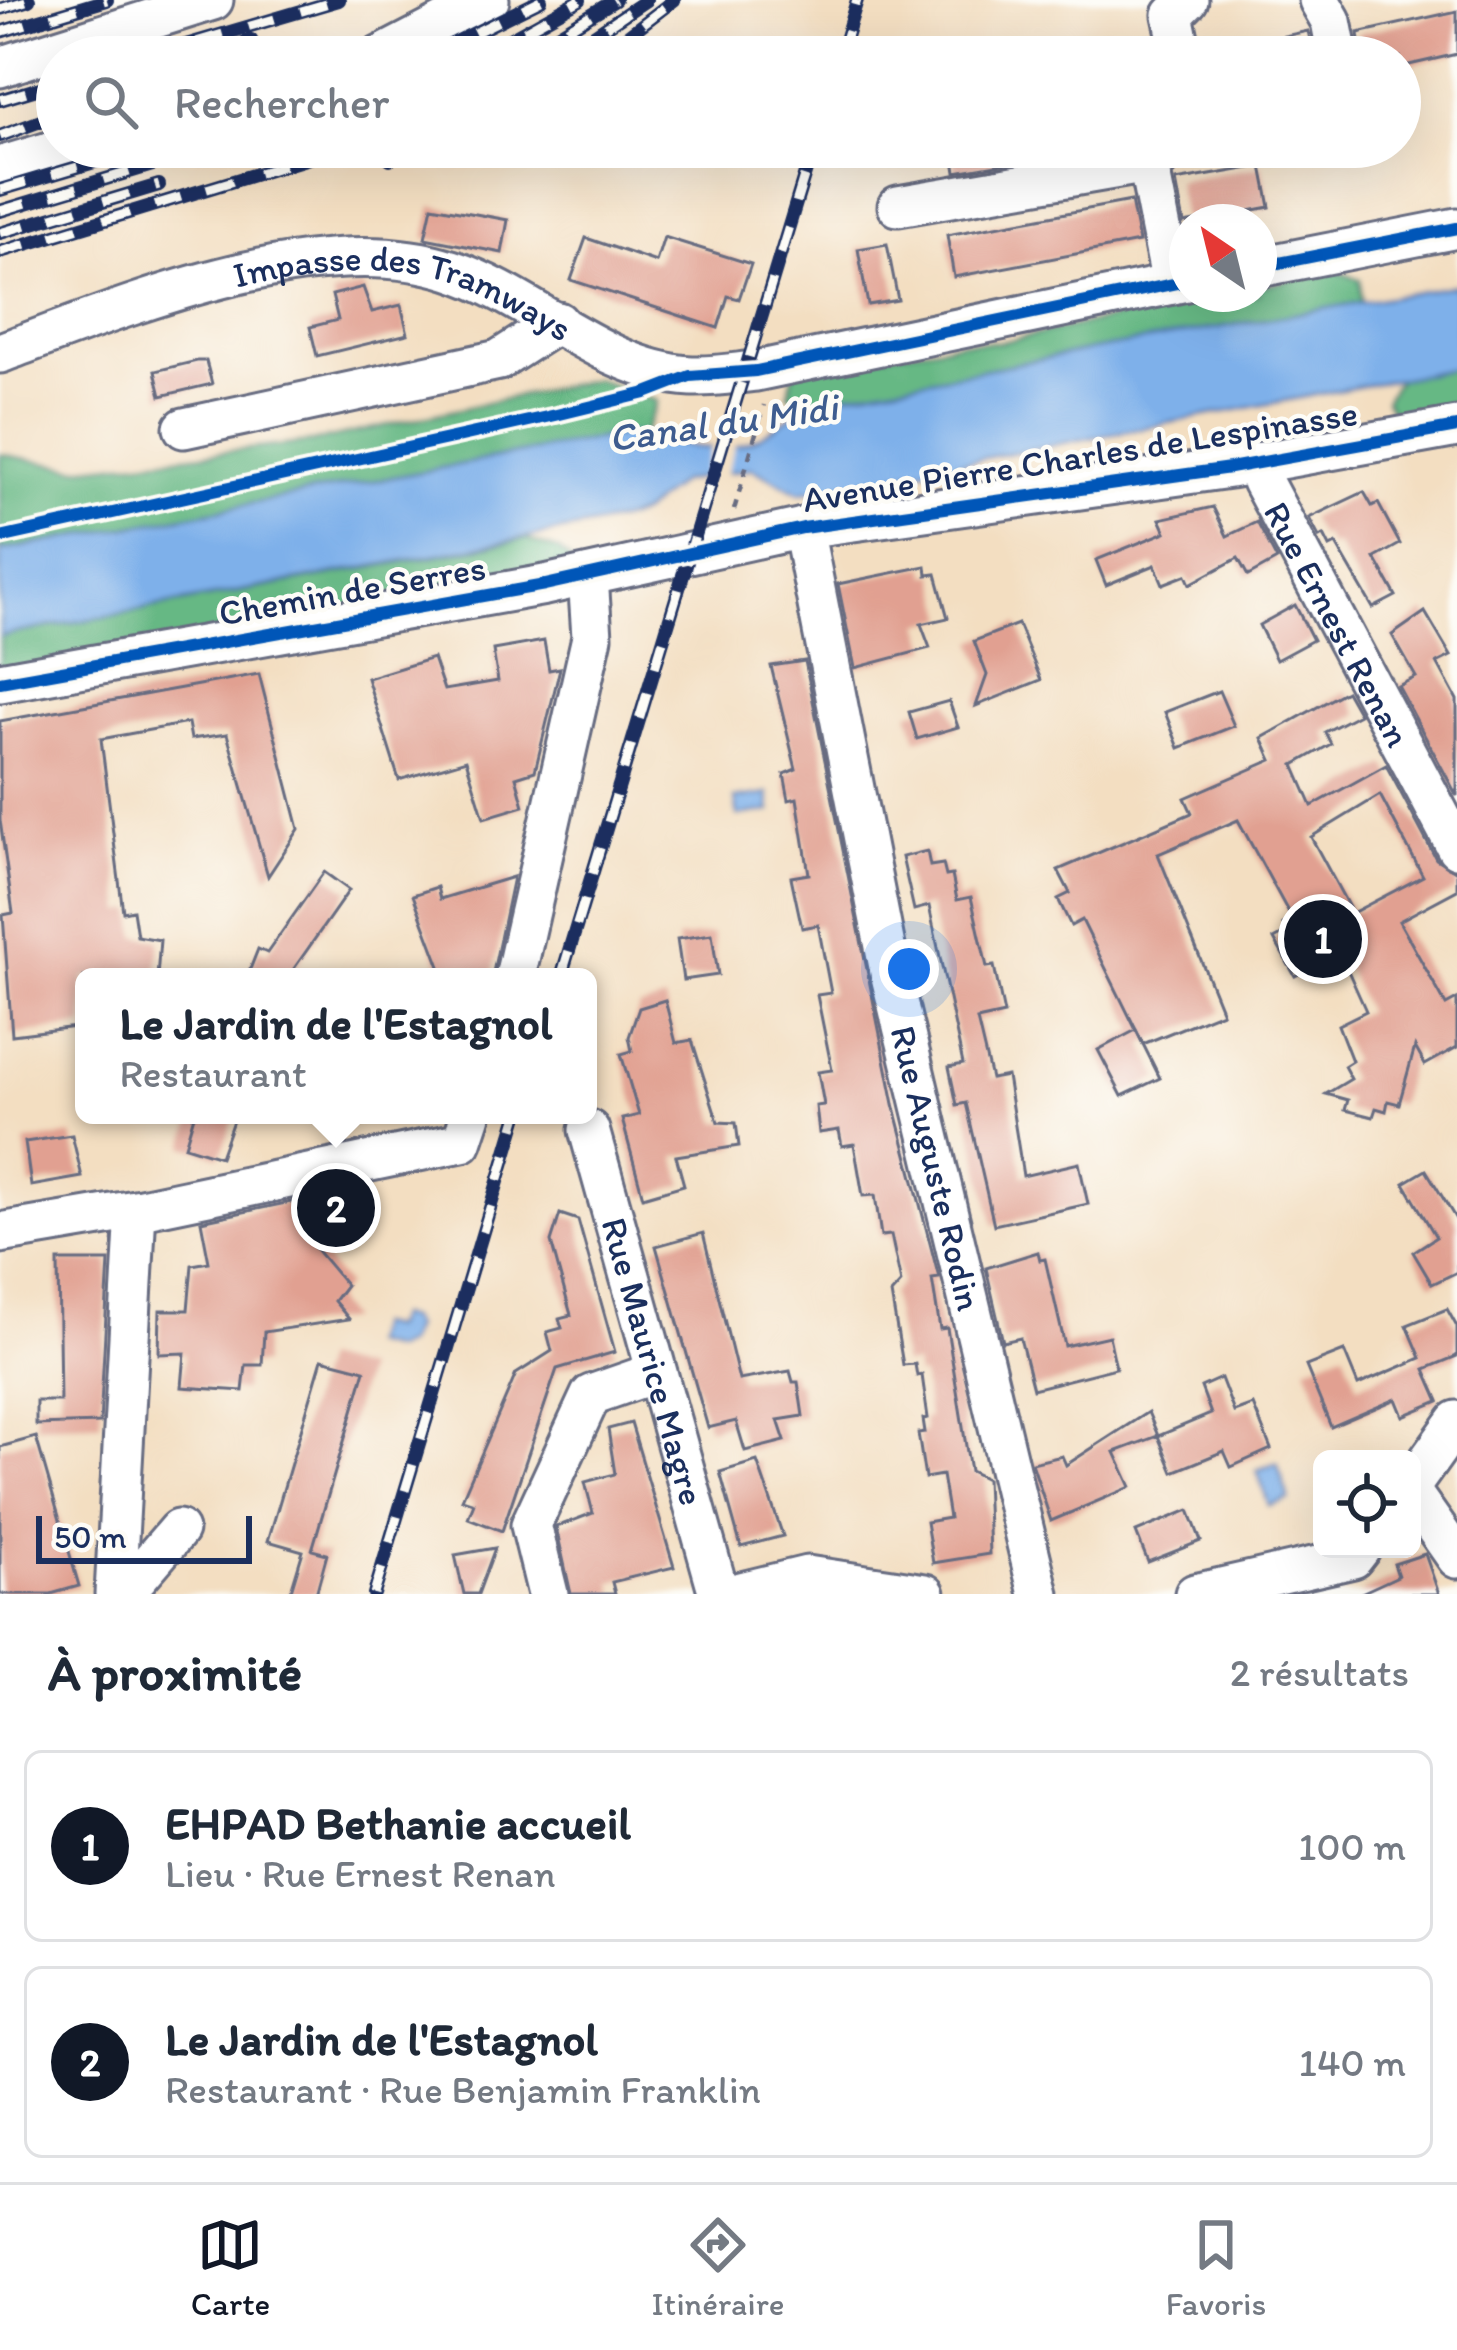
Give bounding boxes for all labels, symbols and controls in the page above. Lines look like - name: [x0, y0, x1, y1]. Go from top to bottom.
- search box: [36, 36, 1421, 168]
- icon: search: [78, 69, 144, 135]
- text: Rechercher: [174, 75, 389, 129]
- north arrow: [1169, 204, 1277, 312]
- street label: Impasse des Tramways: [229, 236, 580, 350]
- water label: Canal du Midi: [606, 382, 844, 461]
- street label: Avenue Pierre Charles de Lespinasse: [800, 391, 1360, 521]
- street label: Rue Ernest Renan: [1255, 494, 1421, 754]
- street label: Chemin de Serres: [215, 545, 489, 635]
- pin: 1: [1284, 894, 1362, 984]
- your location: [879, 939, 939, 999]
- popup: [75, 968, 597, 1124]
- text: Le Jardin de l'Estagnol: [120, 996, 553, 1050]
- street label: Rue Auguste Rodin: [882, 1021, 992, 1315]
- text: Restaurant: [120, 1050, 307, 1097]
- pin: 2: [297, 1163, 375, 1253]
- street label: Rue Maurice Magre: [593, 1212, 714, 1510]
- map controls: [1313, 1450, 1421, 1558]
- button: locate: [1313, 1450, 1421, 1558]
- scale bar: [36, 1510, 252, 1563]
- text: 50 m: [54, 1517, 127, 1556]
- text: À proximité: [48, 1642, 302, 1703]
- text: 2 résultats: [1230, 1649, 1409, 1696]
- text: EHPAD Bethanie accueil: [165, 1796, 631, 1850]
- text: 1: [81, 1823, 99, 1870]
- text: 100 m: [1298, 1823, 1406, 1870]
- text: Lieu · Rue Ernest Renan: [165, 1850, 556, 1897]
- text: Le Jardin de l'Estagnol: [165, 2012, 598, 2066]
- text: 2: [80, 2039, 100, 2086]
- text: 140 m: [1299, 2039, 1406, 2086]
- text: Restaurant · Rue Benjamin Franklin: [165, 2066, 761, 2113]
- tab: Carte: [191, 2212, 270, 2323]
- tab: Itinéraire: [651, 2212, 785, 2323]
- tab: Favoris: [1166, 2212, 1266, 2323]

